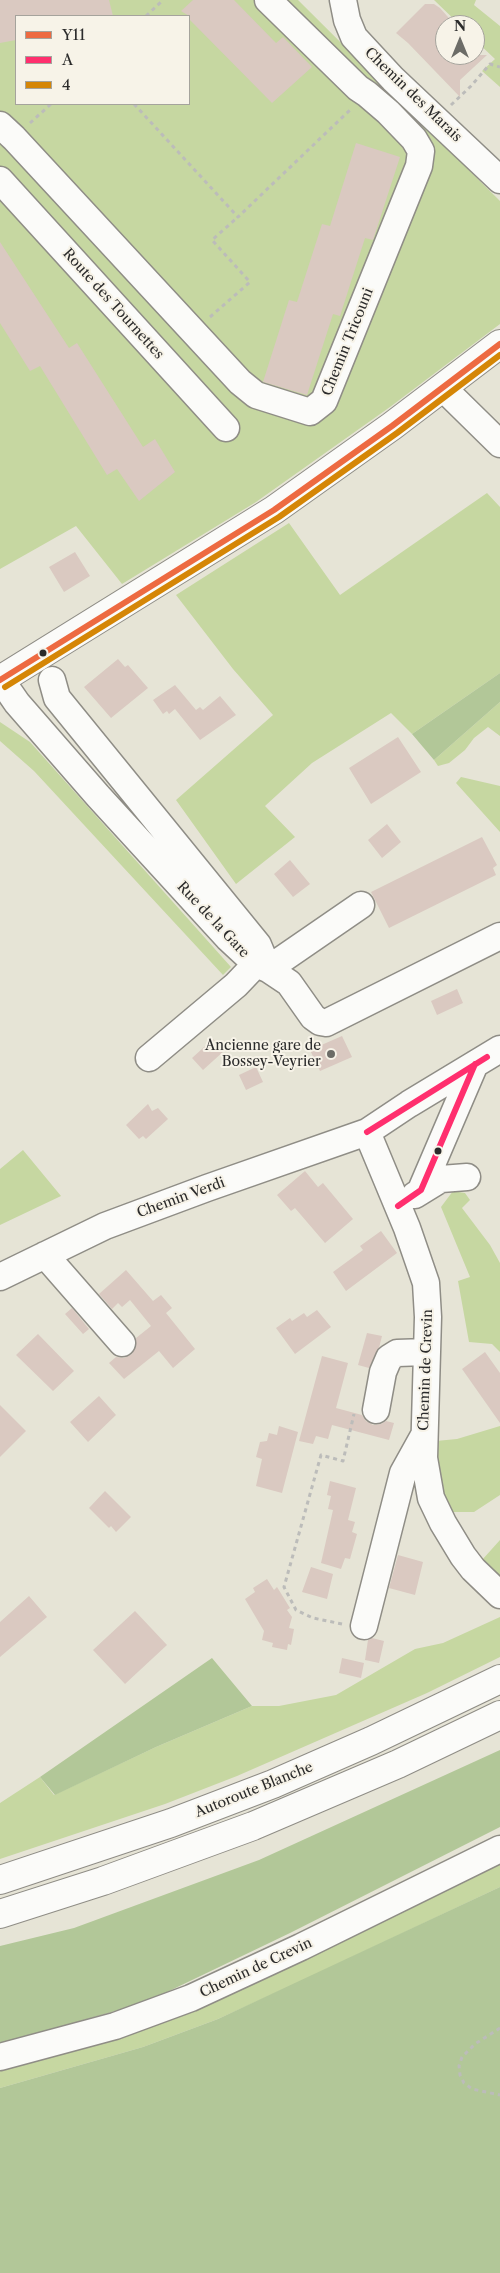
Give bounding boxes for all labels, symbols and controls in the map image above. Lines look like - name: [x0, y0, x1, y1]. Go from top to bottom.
- legend: [15, 15, 190, 105]
- north arrow: [435, 15, 485, 65]
- text: N: [454, 17, 466, 35]
- text: Y11: [62, 25, 85, 44]
- street label: Chemin des Marais: [361, 44, 465, 146]
- text: A: [62, 50, 73, 69]
- text: 4: [62, 75, 71, 94]
- street label: Route des Tournettes: [59, 245, 167, 363]
- street label: Chemin Tricouni: [319, 286, 377, 398]
- unlabelled marker: [38, 648, 48, 658]
- street label: Rue de la Gare: [173, 878, 253, 962]
- place label: Ancienne gare de Bossey-Veyrier: [205, 1038, 321, 1070]
- marker: Ancienne gare de Bossey-Veyrier: [325, 1048, 337, 1060]
- unlabelled marker: [433, 1146, 443, 1156]
- street label: Chemin Verdi: [135, 1174, 227, 1222]
- street label: Chemin de Crevin: [415, 1309, 437, 1431]
- street label: Autoroute Blanche: [193, 1759, 315, 1821]
- street label: Chemin de Crevin: [197, 1935, 315, 2001]

